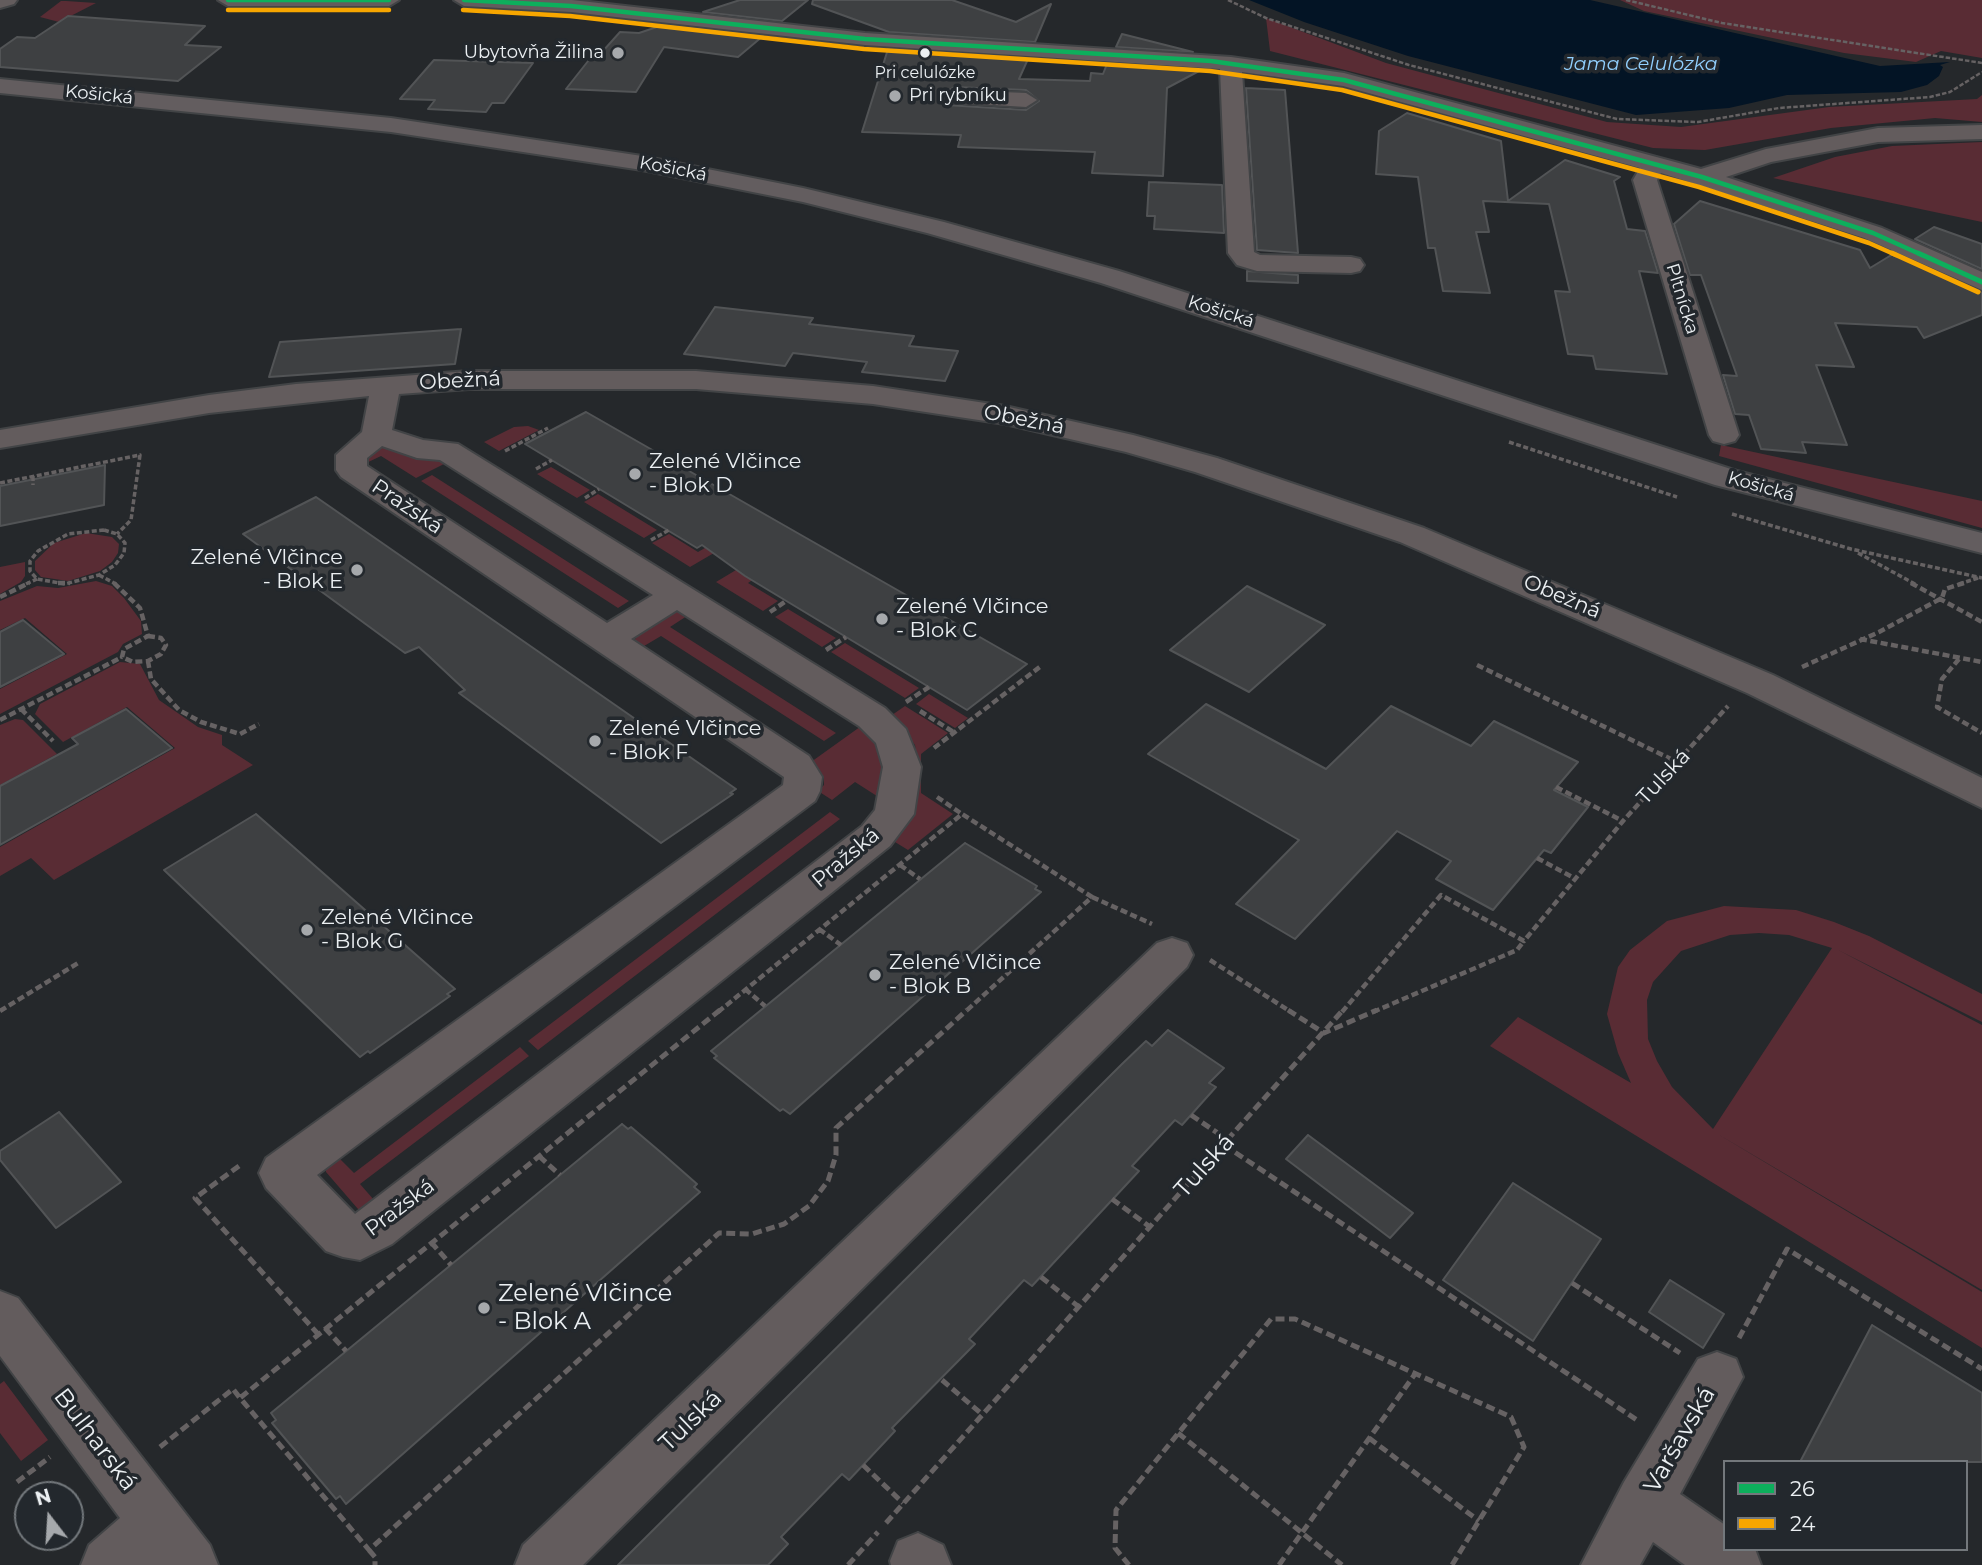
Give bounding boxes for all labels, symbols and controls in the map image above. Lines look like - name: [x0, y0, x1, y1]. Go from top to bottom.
- place label: Ubytovňa Žilina: [464, 42, 604, 64]
- marker: Ubytovňa Žilina: [610, 45, 626, 61]
- marker: Pri celulózke: [918, 46, 932, 60]
- water label: Jama Celulózka: [1564, 53, 1718, 75]
- place label: Pri celulózke: [875, 63, 975, 83]
- street label: Košická: [64, 81, 134, 109]
- place label: Pri rybníku: [909, 85, 1007, 107]
- marker: Pri rybníku: [887, 88, 903, 104]
- street label: Košická: [637, 152, 709, 186]
- street label: Pltnícka: [1661, 261, 1703, 337]
- street label: Košická: [1185, 291, 1257, 333]
- street label: Obežná: [419, 366, 501, 396]
- street label: Obežná: [981, 400, 1067, 440]
- place label: Zelené Vlčince - Blok D: [649, 449, 802, 499]
- marker: Zelené Vlčince - Blok D: [627, 466, 643, 482]
- street label: Košická: [1725, 467, 1797, 507]
- street label: Pražská: [367, 474, 447, 540]
- place label: Zelené Vlčince - Blok E: [190, 545, 343, 595]
- marker: Zelené Vlčince - Blok E: [349, 562, 365, 578]
- street label: Obežná: [1519, 569, 1605, 625]
- place label: Zelené Vlčince - Blok C: [896, 594, 1049, 644]
- marker: Zelené Vlčince - Blok C: [874, 611, 890, 627]
- place label: Zelené Vlčince - Blok F: [609, 716, 762, 766]
- marker: Zelené Vlčince - Blok F: [587, 733, 603, 749]
- street label: Tulská: [1632, 744, 1696, 810]
- street label: Pražská: [807, 823, 885, 893]
- place label: Zelené Vlčince - Blok G: [321, 905, 474, 955]
- marker: Zelené Vlčince - Blok G: [299, 922, 315, 938]
- place label: Zelené Vlčince - Blok B: [889, 950, 1042, 1000]
- marker: Zelené Vlčince - Blok B: [867, 967, 883, 983]
- street label: Tulská: [1169, 1128, 1241, 1204]
- street label: Pražská: [360, 1174, 440, 1242]
- place label: Zelené Vlčince - Blok A: [498, 1280, 672, 1336]
- marker: Zelené Vlčince - Blok A: [476, 1300, 492, 1316]
- street label: Varšavská: [1638, 1382, 1722, 1498]
- street label: Bulharská: [47, 1383, 143, 1497]
- street label: Tulská: [654, 1384, 728, 1458]
- legend: [1723, 1460, 1968, 1551]
- text: 26: [1790, 1476, 1815, 1501]
- north arrow: [14, 1481, 84, 1551]
- text: N: [33, 1484, 54, 1511]
- text: 24: [1790, 1511, 1815, 1536]

